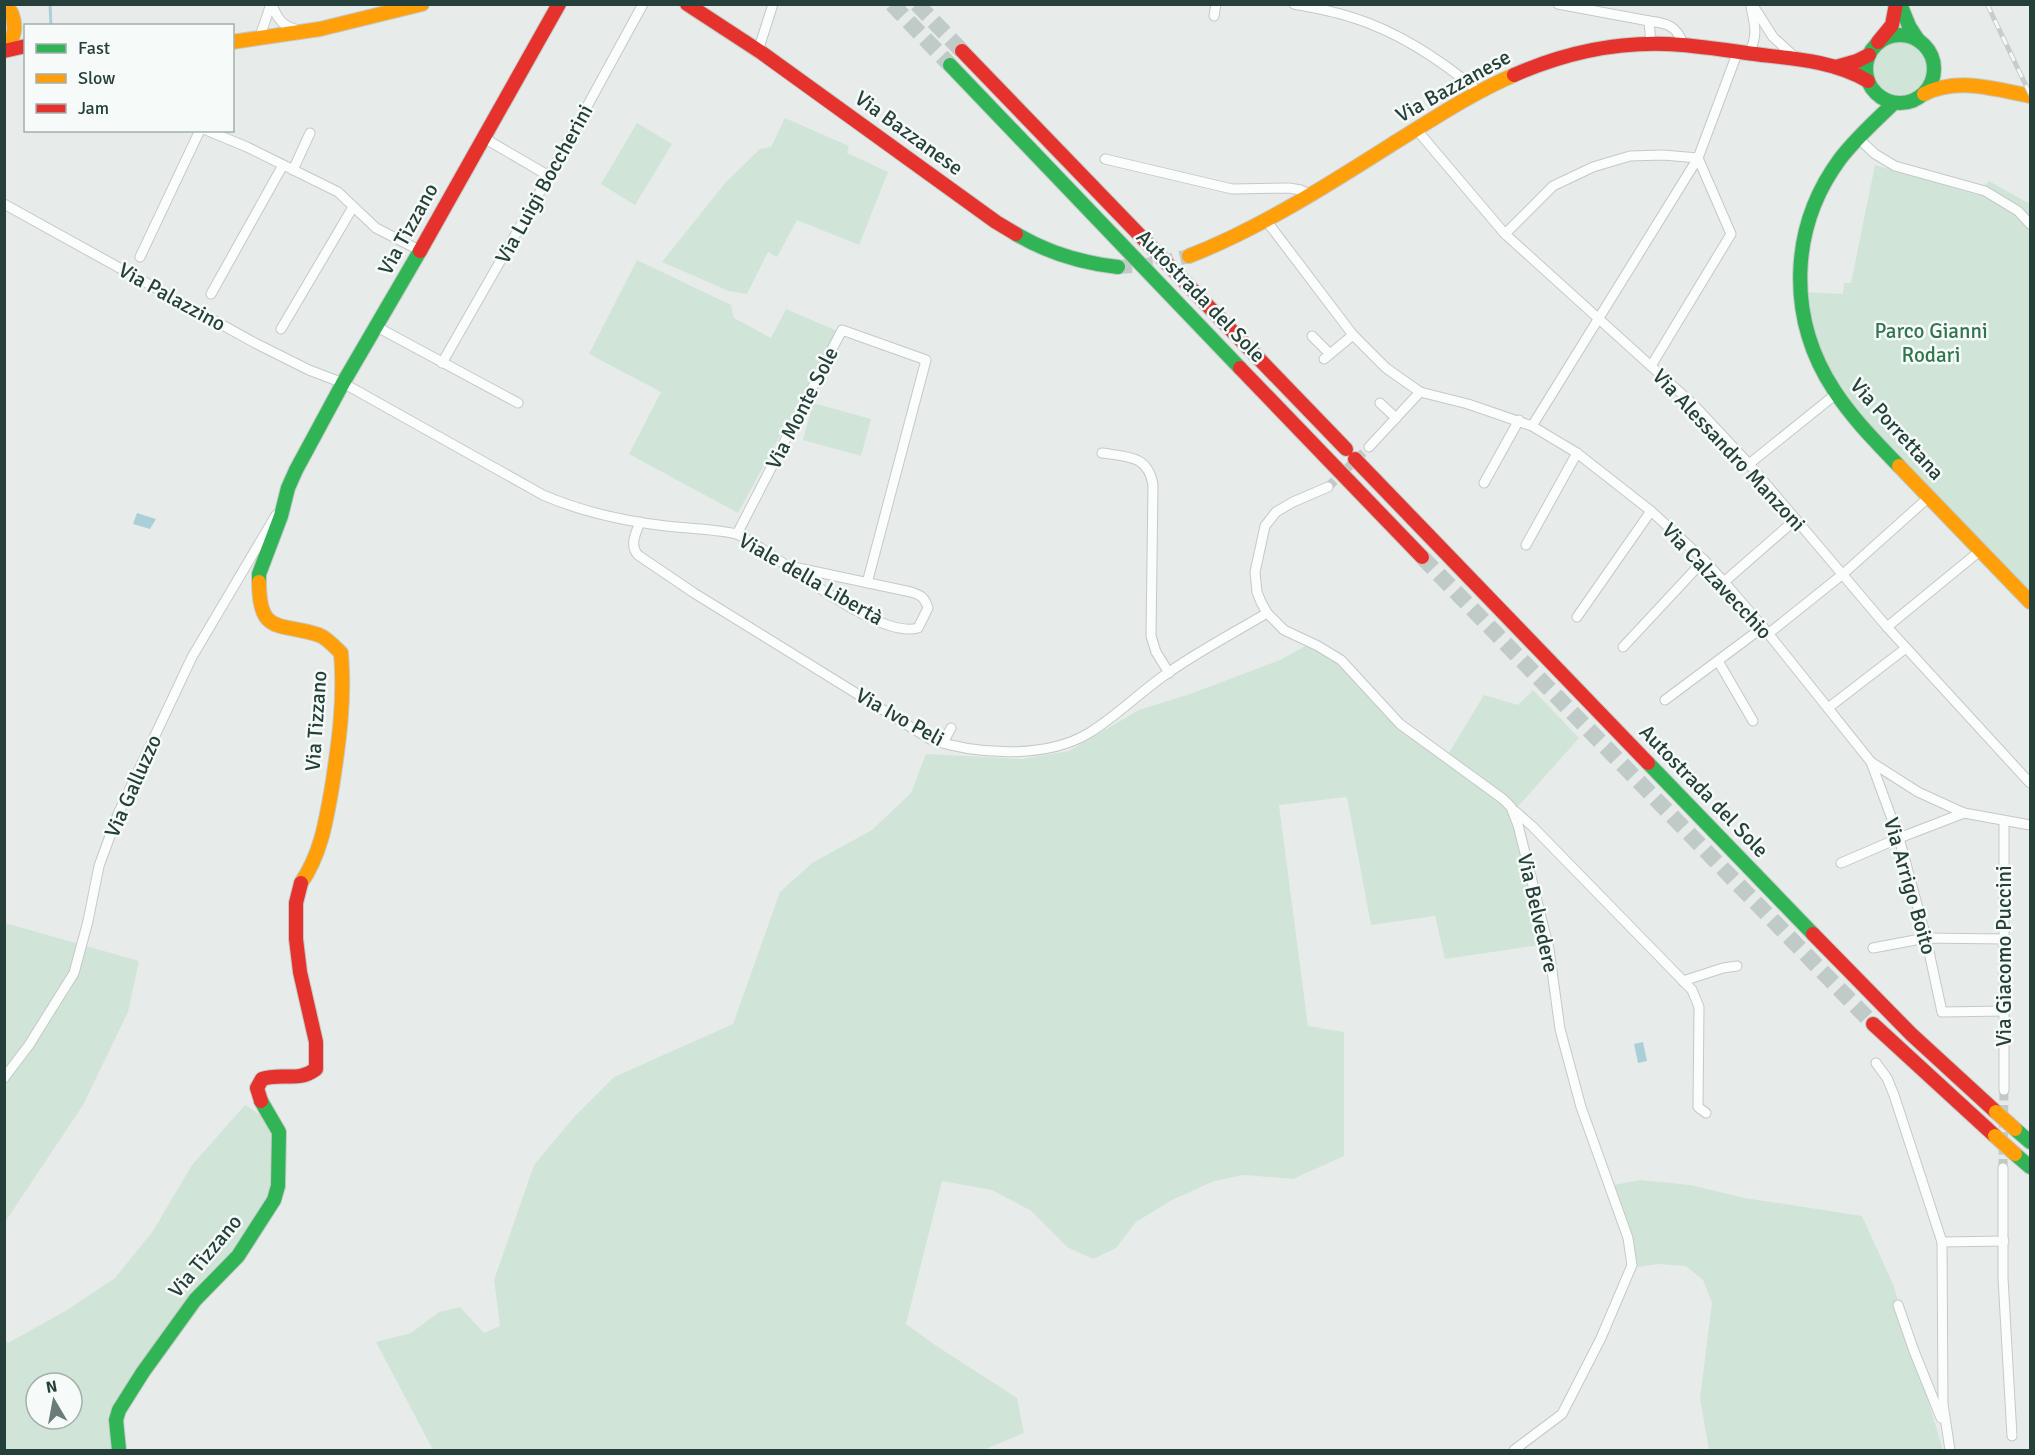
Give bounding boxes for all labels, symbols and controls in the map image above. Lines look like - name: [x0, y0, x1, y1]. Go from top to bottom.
- legend: [24, 24, 234, 132]
- text: Fast: [78, 37, 110, 59]
- street label: Via Bazzanese: [1391, 44, 1515, 128]
- text: Slow: [78, 67, 115, 89]
- street label: Via Bazzanese: [850, 85, 968, 181]
- text: Jam: [78, 97, 109, 119]
- street label: Via Luigi Boccherini: [489, 100, 599, 268]
- street label: Via Tizzano: [372, 179, 444, 279]
- street label: Autostrada del Sole: [1131, 224, 1271, 368]
- street label: Via Palazzino: [114, 257, 230, 337]
- park label: Parco Gianni Rodari: [1874, 318, 1988, 368]
- street label: Via Monte Sole: [760, 343, 844, 473]
- street label: Via Alessandro Manzoni: [1647, 363, 1811, 537]
- street label: Via Porrettana: [1844, 373, 1950, 485]
- street label: Via Calzavecchio: [1656, 517, 1778, 645]
- street label: Viale della Libertà: [734, 527, 888, 631]
- street label: Via Tizzano: [300, 670, 332, 772]
- street label: Via Ivo Peli: [851, 682, 949, 752]
- street label: Autostrada del Sole: [1634, 719, 1774, 863]
- street label: Via Galluzzo: [99, 731, 167, 841]
- street label: Via Arrigo Boito: [1878, 815, 1942, 957]
- street label: Via Belvedere: [1512, 851, 1564, 975]
- street label: Via Giacomo Puccini: [1991, 865, 2017, 1047]
- street label: Via Tizzano: [163, 1209, 247, 1303]
- north arrow: [24, 1371, 84, 1431]
- text: N: [44, 1376, 59, 1398]

